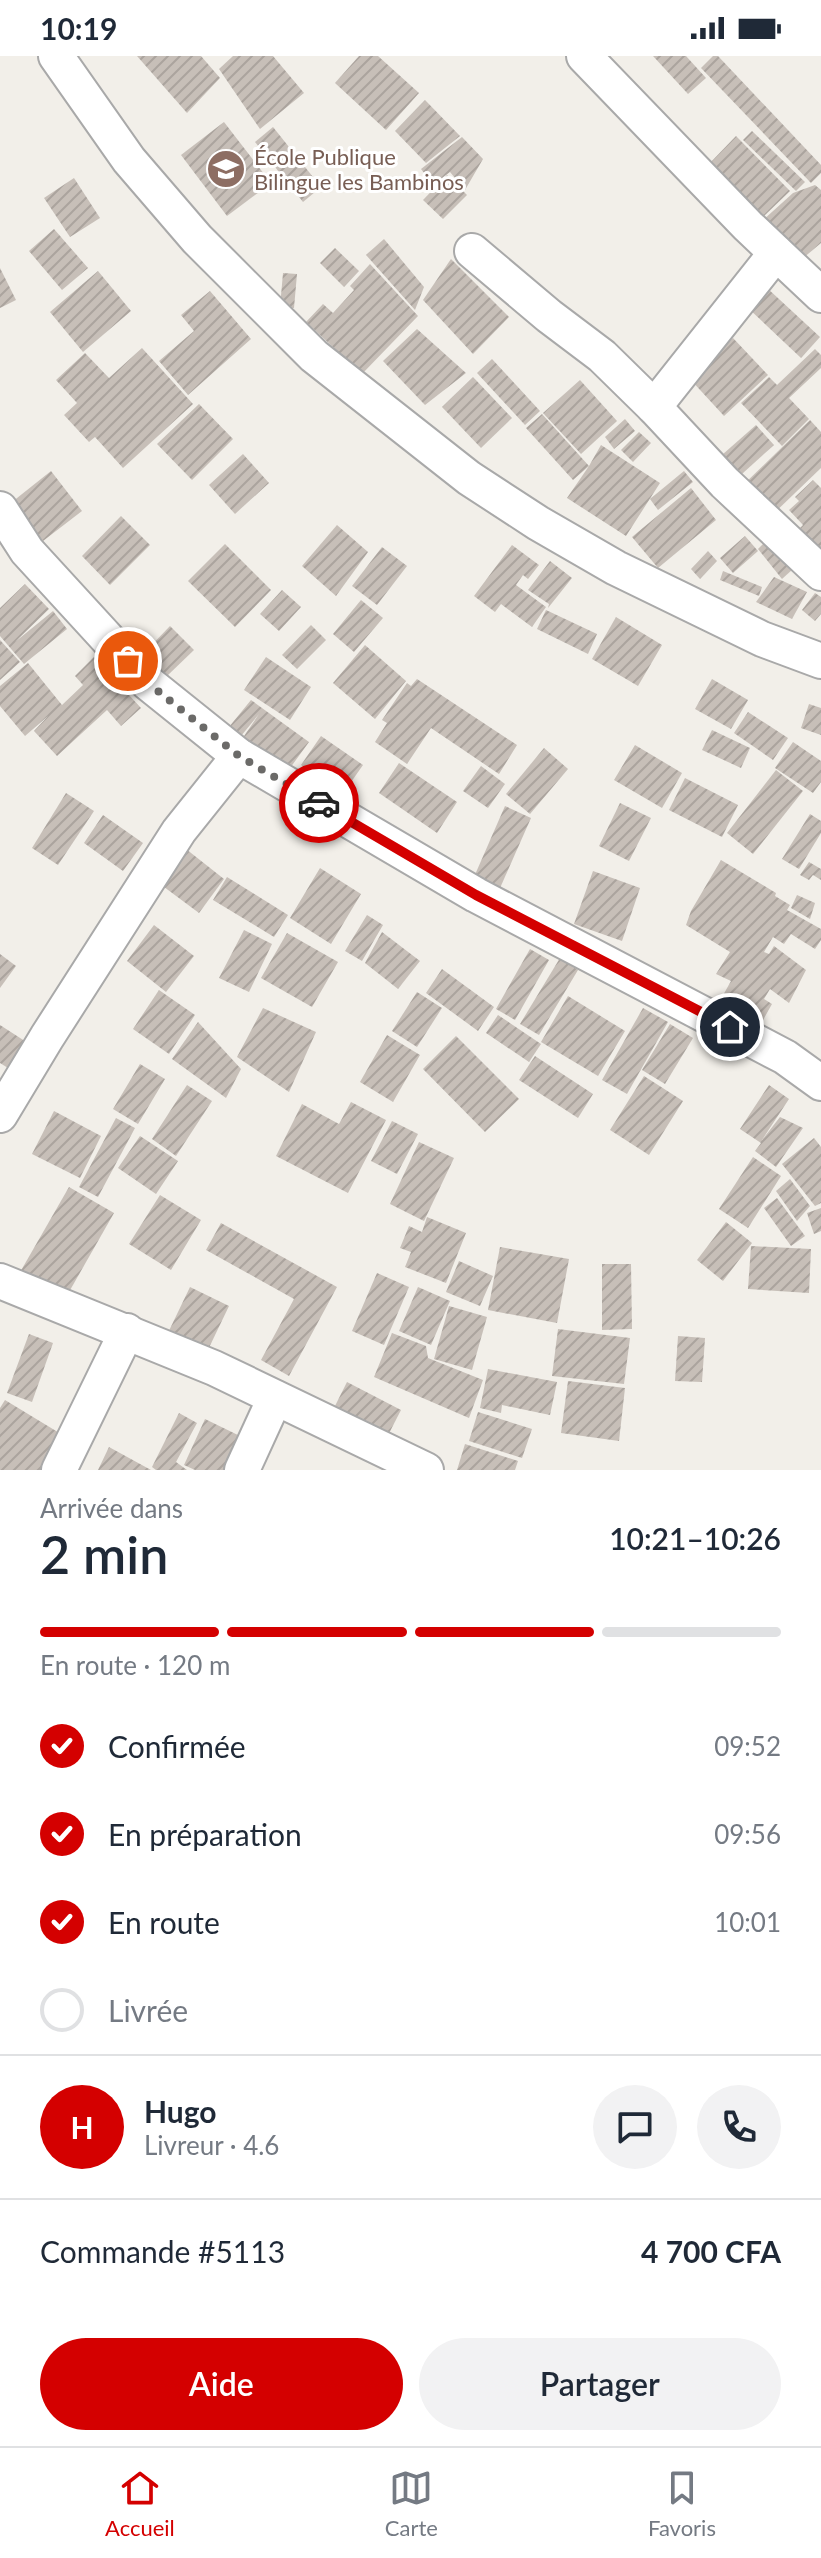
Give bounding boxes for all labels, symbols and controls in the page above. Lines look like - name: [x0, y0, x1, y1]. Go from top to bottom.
- text: 10:19: [40, 10, 117, 46]
- place label: École Publique Bilingue les Bambinos: [254, 143, 464, 195]
- school or university icon: École Publique Bilingue les Bambinos: [205, 148, 247, 190]
- pin: [94, 627, 162, 695]
- icon: bag: [106, 639, 150, 683]
- courier: [279, 763, 359, 843]
- icon: car: [297, 781, 341, 825]
- pin: [696, 993, 764, 1061]
- icon: home: [708, 1005, 752, 1049]
- text: Arrivée dans: [40, 1492, 183, 1524]
- text: 10:21–10:26: [609, 1520, 781, 1556]
- text: 2 min: [40, 1523, 168, 1585]
- text: En route · 120 m: [40, 1649, 230, 1681]
- icon: check: [40, 1724, 84, 1768]
- text: Confirmée: [108, 1728, 246, 1764]
- text: 09:52: [714, 1730, 781, 1762]
- icon: check: [40, 1812, 84, 1856]
- text: En préparation: [108, 1816, 302, 1852]
- text: 09:56: [714, 1818, 781, 1850]
- icon: check: [40, 1900, 84, 1944]
- text: En route: [108, 1904, 220, 1940]
- text: 10:01: [714, 1906, 781, 1938]
- text: Livrée: [108, 1992, 188, 2028]
- button: chat: [593, 2085, 677, 2169]
- button: phone: [697, 2085, 781, 2169]
- text: Hugo: [144, 2093, 217, 2129]
- text: H: [70, 2109, 94, 2145]
- text: Livreur · 4.6: [144, 2129, 279, 2161]
- text: Commande #5113: [40, 2233, 285, 2269]
- text: 4 700 CFA: [641, 2233, 781, 2269]
- button: Aide: [40, 2338, 403, 2430]
- button: Partager: [419, 2338, 781, 2430]
- tab: Accueil: [105, 2466, 175, 2541]
- tab: Carte: [385, 2466, 438, 2541]
- tab: Favoris: [648, 2466, 716, 2541]

